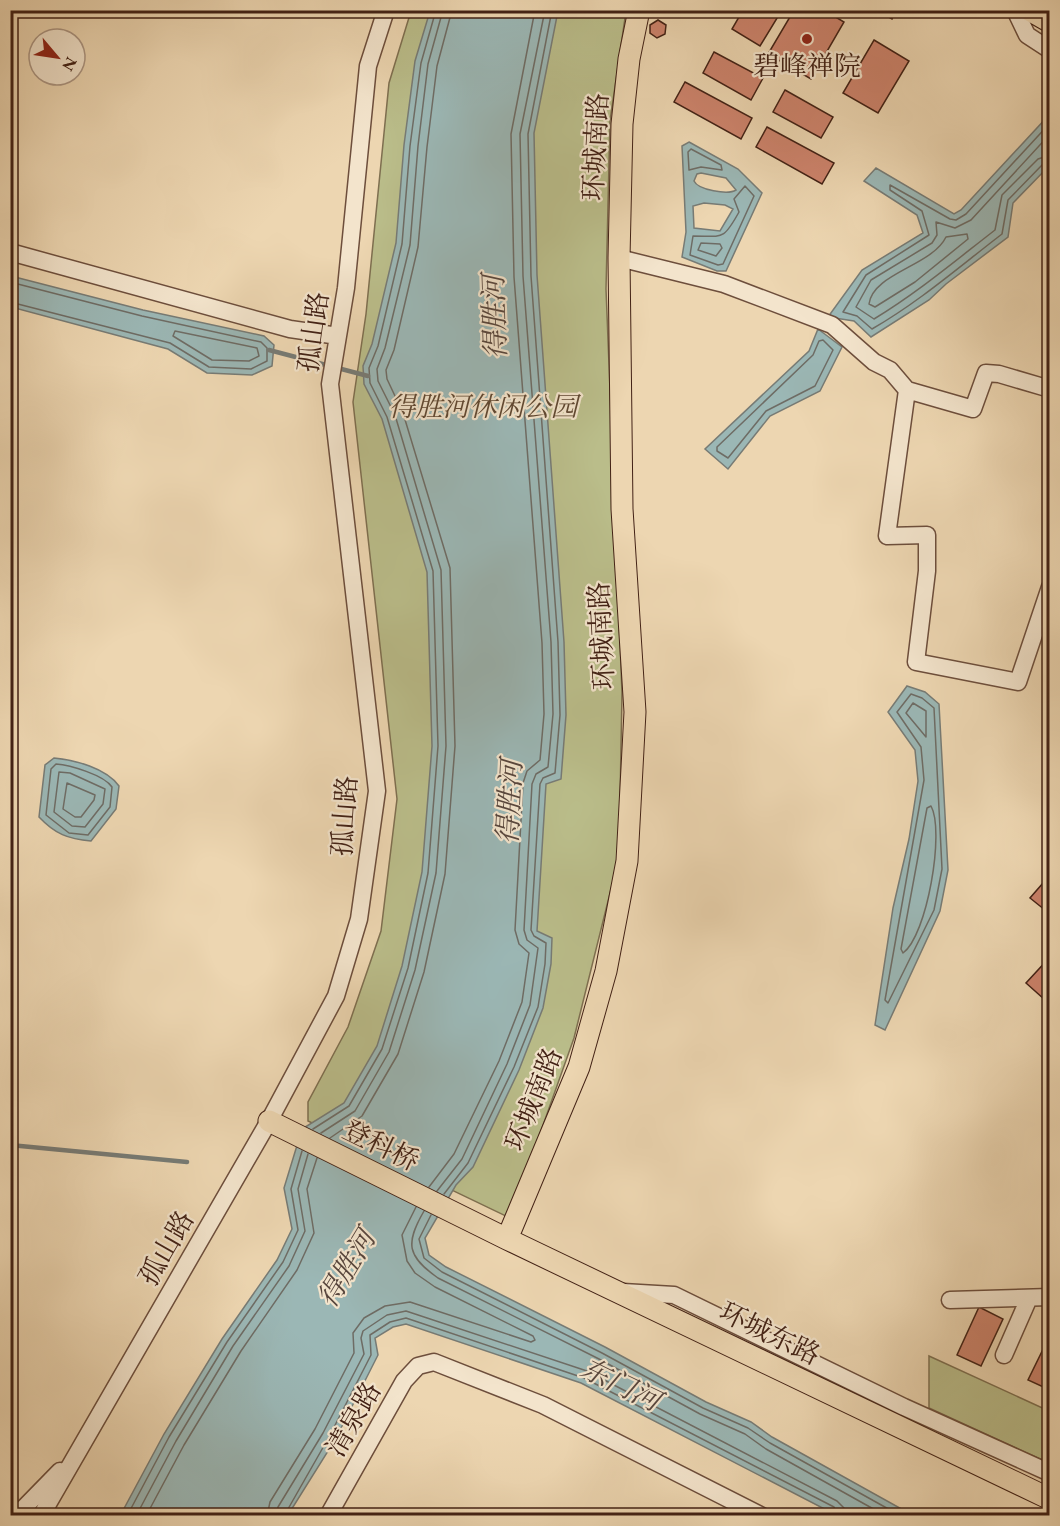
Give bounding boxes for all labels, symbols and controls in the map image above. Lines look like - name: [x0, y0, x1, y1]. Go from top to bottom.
- north arrow: [27, 27, 87, 87]
- marker: 碧峰禅院: [800, 32, 814, 46]
- place label: 碧峰禅院: [753, 48, 861, 83]
- text: N: [57, 53, 82, 75]
- street label: 环城南路: [575, 92, 615, 202]
- water label: 得胜河: [474, 269, 513, 360]
- street label: 孤山路: [290, 289, 336, 375]
- park label: 得胜河休闲公园: [389, 389, 581, 424]
- street label: 环城南路: [581, 581, 621, 691]
- water label: 得胜河: [489, 754, 529, 845]
- street label: 孤山路: [324, 774, 364, 858]
- street label: 环城南路: [497, 1042, 569, 1156]
- street label: 登科桥: [337, 1112, 425, 1178]
- street label: 孤山路: [131, 1204, 201, 1292]
- water label: 得胜河: [309, 1218, 386, 1313]
- street label: 环城东路: [714, 1294, 826, 1372]
- water label: 东门河: [575, 1349, 671, 1421]
- street label: 清泉路: [318, 1375, 388, 1463]

